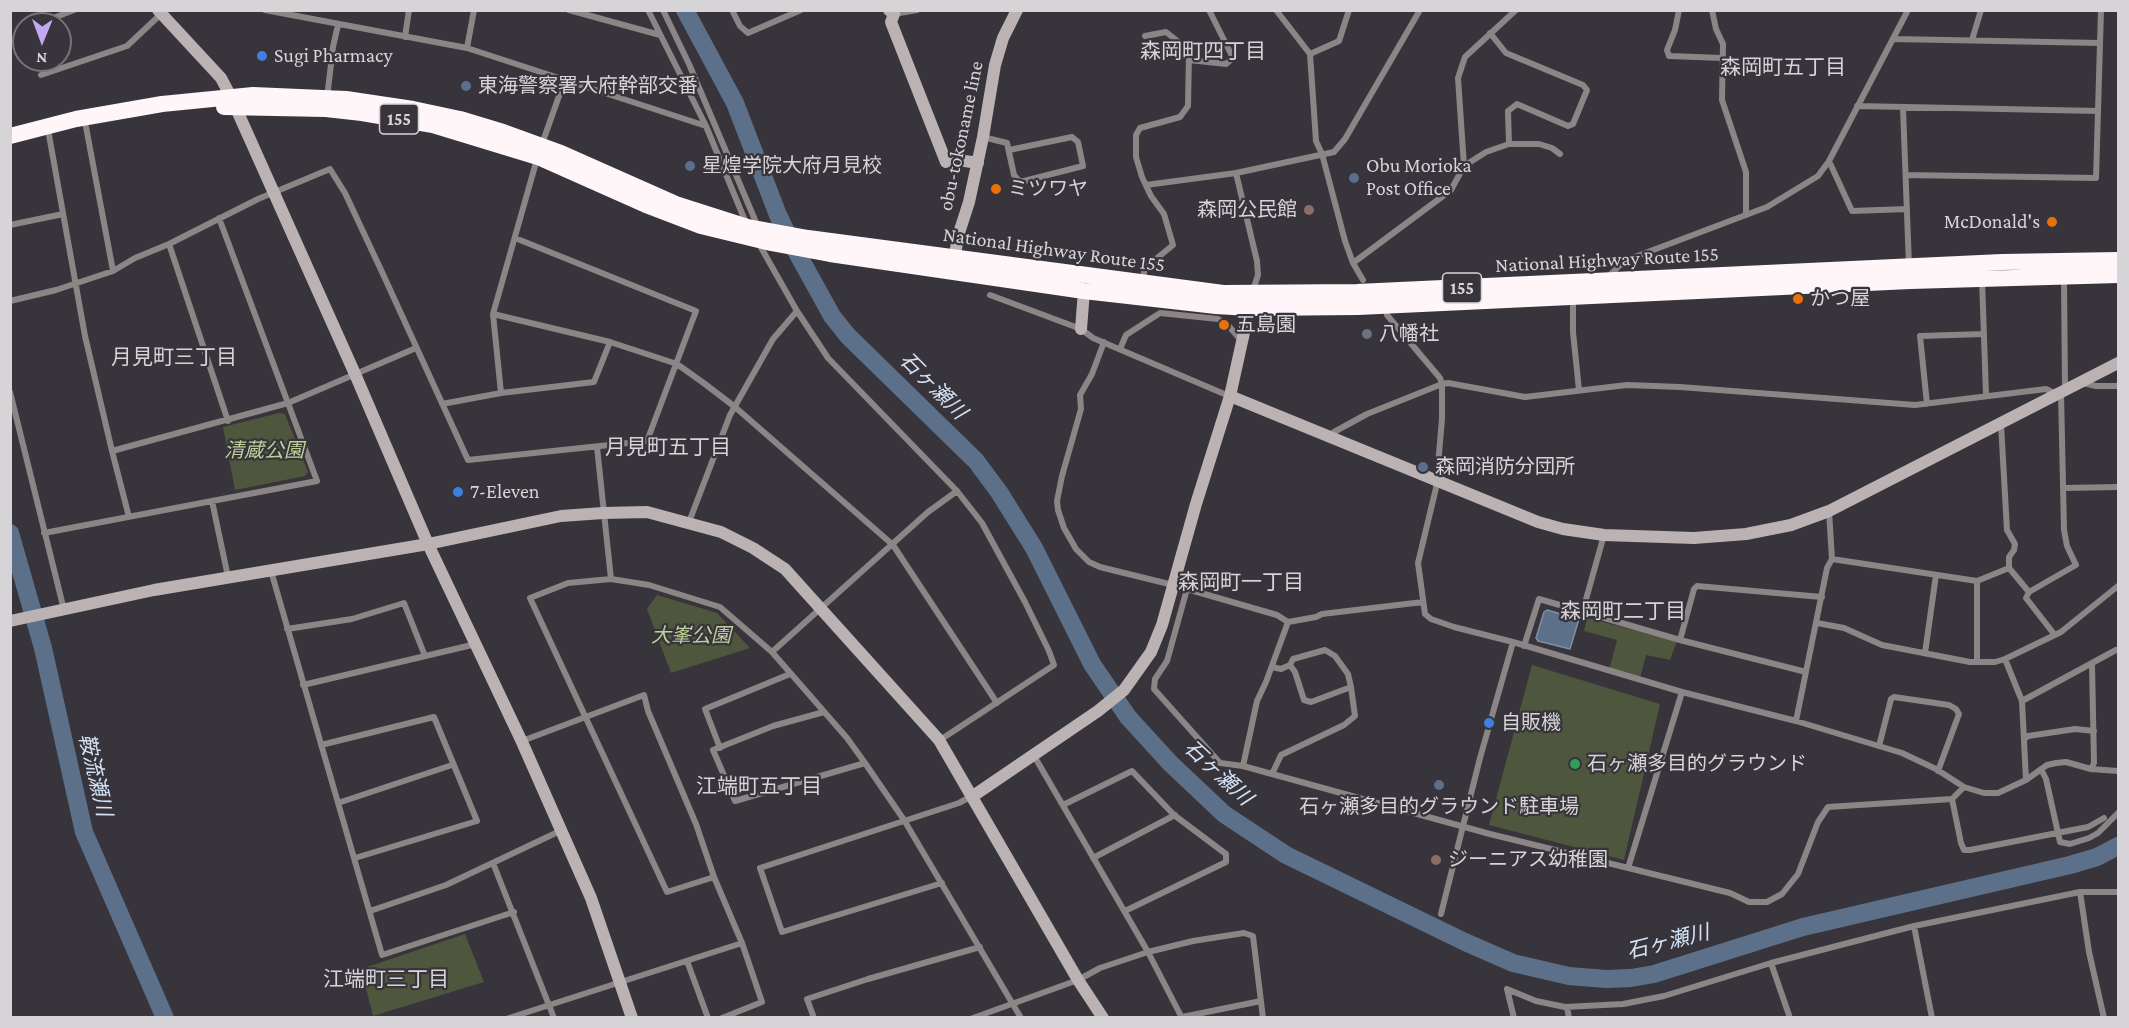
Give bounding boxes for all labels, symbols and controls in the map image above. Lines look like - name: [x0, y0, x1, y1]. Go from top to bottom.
- north arrow: [12, 12, 72, 72]
- district label: 森岡町四丁目: [1140, 39, 1266, 65]
- place label: Sugi Pharmacy: [274, 44, 393, 68]
- marker: Sugi Pharmacy: [255, 49, 269, 63]
- text: N: [36, 50, 47, 67]
- district label: 森岡町五丁目: [1720, 55, 1846, 81]
- street label: obu-tokoname line: [933, 59, 989, 213]
- place label: 東海警察署大府幹部交番: [478, 74, 698, 98]
- marker: 東海警察署大府幹部交番: [459, 79, 473, 93]
- road number: 155: [380, 104, 418, 134]
- place label: 星煌学院大府月見校: [702, 154, 882, 178]
- place label: Obu Morioka Post Office: [1366, 154, 1472, 201]
- marker: 星煌学院大府月見校: [683, 159, 697, 173]
- marker: Obu Morioka Post Office: [1347, 171, 1361, 185]
- place label: ミツワヤ: [1008, 177, 1088, 201]
- marker: ミツワヤ: [989, 182, 1003, 196]
- place label: 森岡公民館: [1197, 198, 1297, 222]
- marker: 森岡公民館: [1302, 203, 1316, 217]
- place label: McDonald's: [1944, 210, 2040, 234]
- marker: McDonald's: [2045, 215, 2059, 229]
- street label: National Highway Route 155: [941, 223, 1167, 277]
- street label: National Highway Route 155: [1494, 242, 1720, 278]
- road number: 155: [1442, 273, 1482, 303]
- place label: かつ屋: [1810, 287, 1870, 311]
- marker: かつ屋: [1791, 292, 1805, 306]
- place label: 五島園: [1236, 313, 1296, 337]
- marker: 五島園: [1217, 318, 1231, 332]
- place label: 八幡社: [1379, 322, 1439, 346]
- marker: 八幡社: [1360, 327, 1374, 341]
- district label: 月見町三丁目: [111, 345, 237, 371]
- water label: 石ヶ瀬川: [894, 347, 972, 425]
- district label: 月見町五丁目: [605, 435, 731, 461]
- park label: 清蔵公園: [224, 439, 304, 463]
- place label: 森岡消防分団所: [1435, 455, 1575, 479]
- marker: 森岡消防分団所: [1416, 460, 1430, 474]
- place label: 7-Eleven: [470, 480, 540, 504]
- marker: 7-Eleven: [451, 485, 465, 499]
- district label: 森岡町一丁目: [1178, 570, 1304, 596]
- district label: 森岡町二丁目: [1560, 599, 1686, 625]
- park label: 大峯公園: [651, 624, 731, 648]
- place label: 自販機: [1501, 711, 1561, 735]
- marker: 自販機: [1482, 716, 1496, 730]
- water label: 鞍流瀬川: [73, 731, 117, 819]
- water label: 石ヶ瀬川: [1179, 735, 1257, 811]
- place label: 石ヶ瀬多目的グラウンド: [1587, 752, 1807, 776]
- marker: 石ヶ瀬多目的グラウンド: [1568, 757, 1582, 771]
- district label: 江端町五丁目: [696, 774, 822, 800]
- marker: 石ヶ瀬多目的グラウンド駐車場: [1432, 778, 1446, 792]
- place label: 石ヶ瀬多目的グラウンド駐車場: [1299, 795, 1579, 819]
- place label: ジーニアス幼稚園: [1448, 848, 1608, 872]
- marker: ジーニアス幼稚園: [1429, 853, 1443, 867]
- water label: 石ヶ瀬川: [1624, 920, 1712, 964]
- district label: 江端町三丁目: [323, 967, 449, 993]

